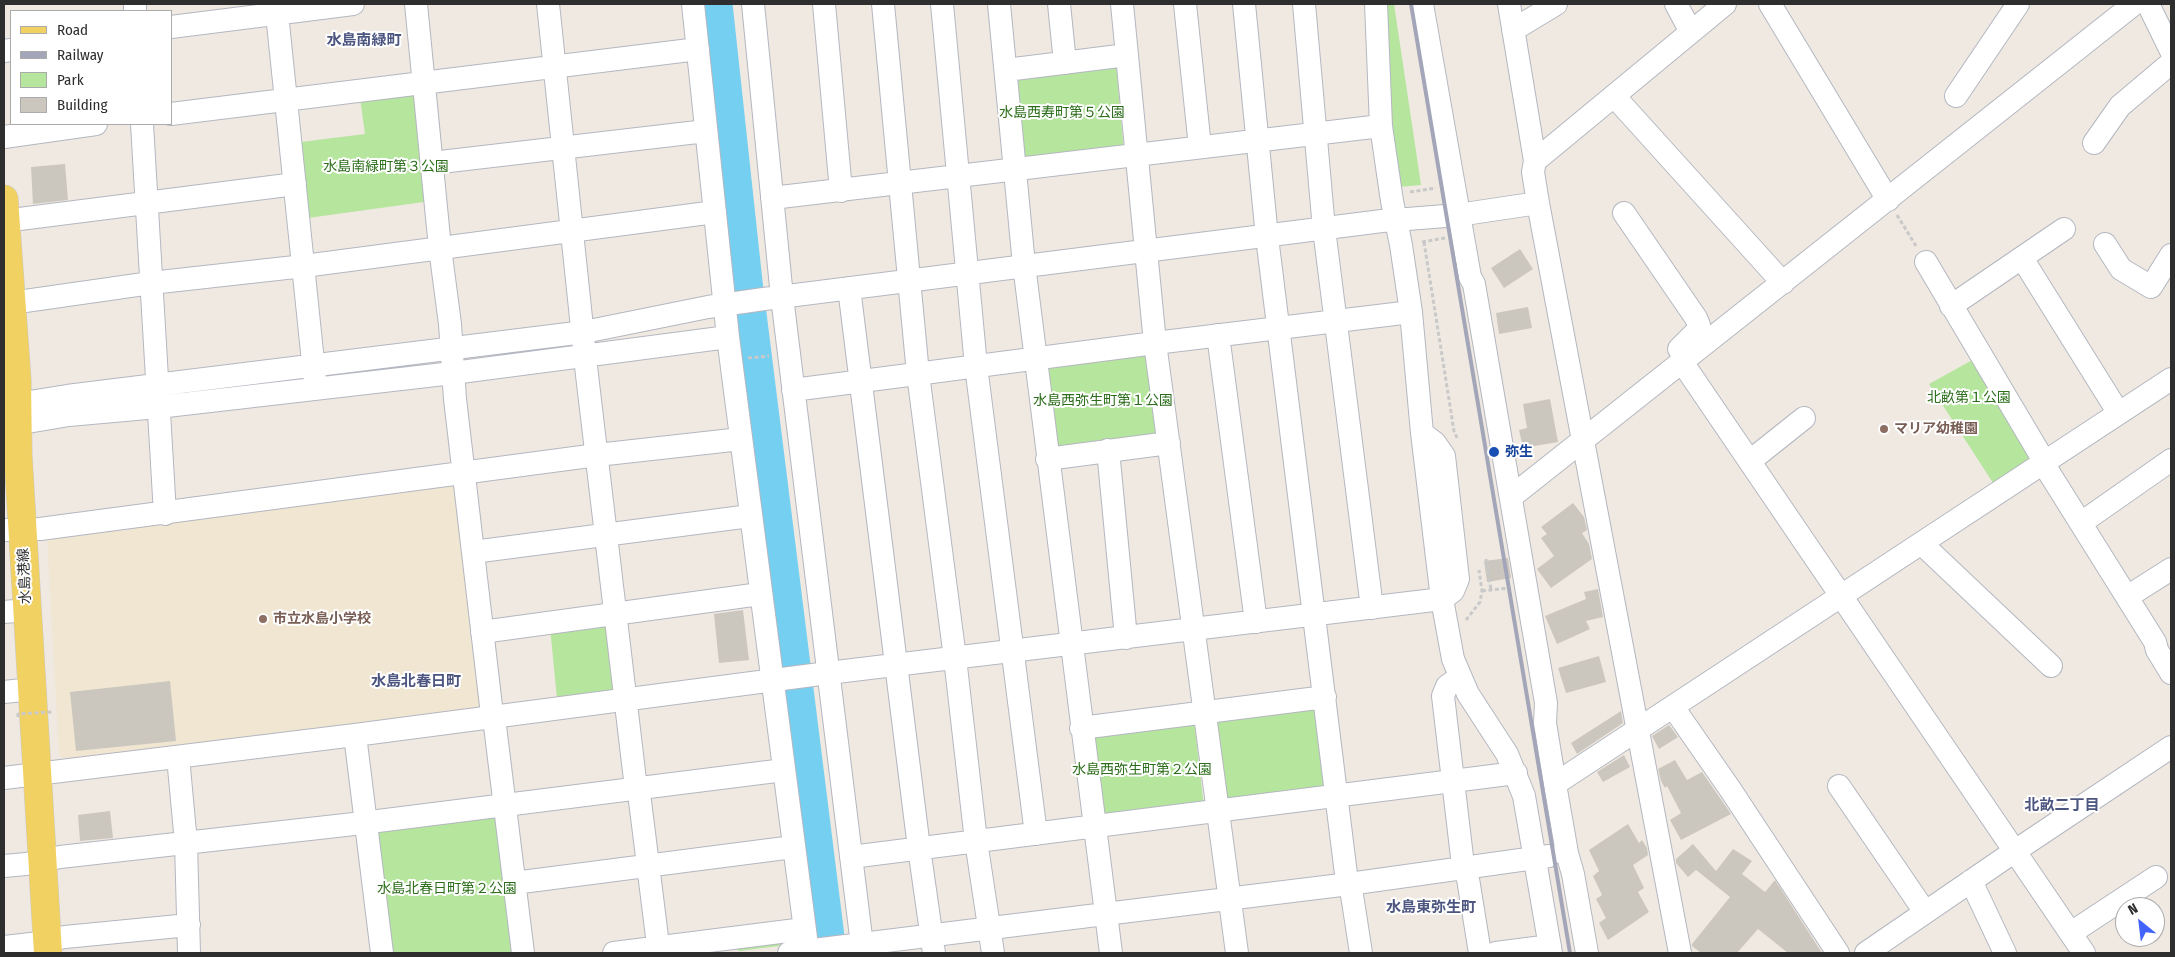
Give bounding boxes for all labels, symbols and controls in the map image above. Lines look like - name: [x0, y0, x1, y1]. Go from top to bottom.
- legend: [10, 10, 172, 125]
- text: Road: [57, 21, 88, 39]
- district label: 水島南緑町: [327, 32, 401, 50]
- text: Railway: [57, 46, 104, 64]
- text: Park: [57, 71, 84, 89]
- text: Building: [57, 96, 108, 114]
- park label: 水島西寿町第５公園: [999, 105, 1125, 121]
- park label: 水島南緑町第３公園: [323, 159, 449, 175]
- park label: 北畝第１公園: [1927, 390, 2011, 406]
- park label: 水島西弥生町第１公園: [1033, 393, 1173, 409]
- place label: マリア幼稚園: [1894, 421, 1978, 437]
- marker: マリア幼稚園: [1878, 423, 1890, 435]
- place label: 弥生: [1505, 444, 1533, 460]
- marker: 弥生: [1487, 445, 1501, 459]
- street label: 水島港線: [15, 548, 35, 604]
- place label: 市立水島小学校: [273, 611, 371, 627]
- marker: 市立水島小学校: [257, 613, 269, 625]
- district label: 水島北春日町: [371, 673, 461, 691]
- park label: 水島西弥生町第２公園: [1072, 762, 1212, 778]
- district label: 北畝二丁目: [2025, 797, 2099, 815]
- park label: 水島北春日町第２公園: [377, 881, 517, 897]
- north arrow: [2115, 897, 2165, 947]
- district label: 水島東弥生町: [1386, 899, 1476, 917]
- text: N: [2125, 900, 2141, 919]

